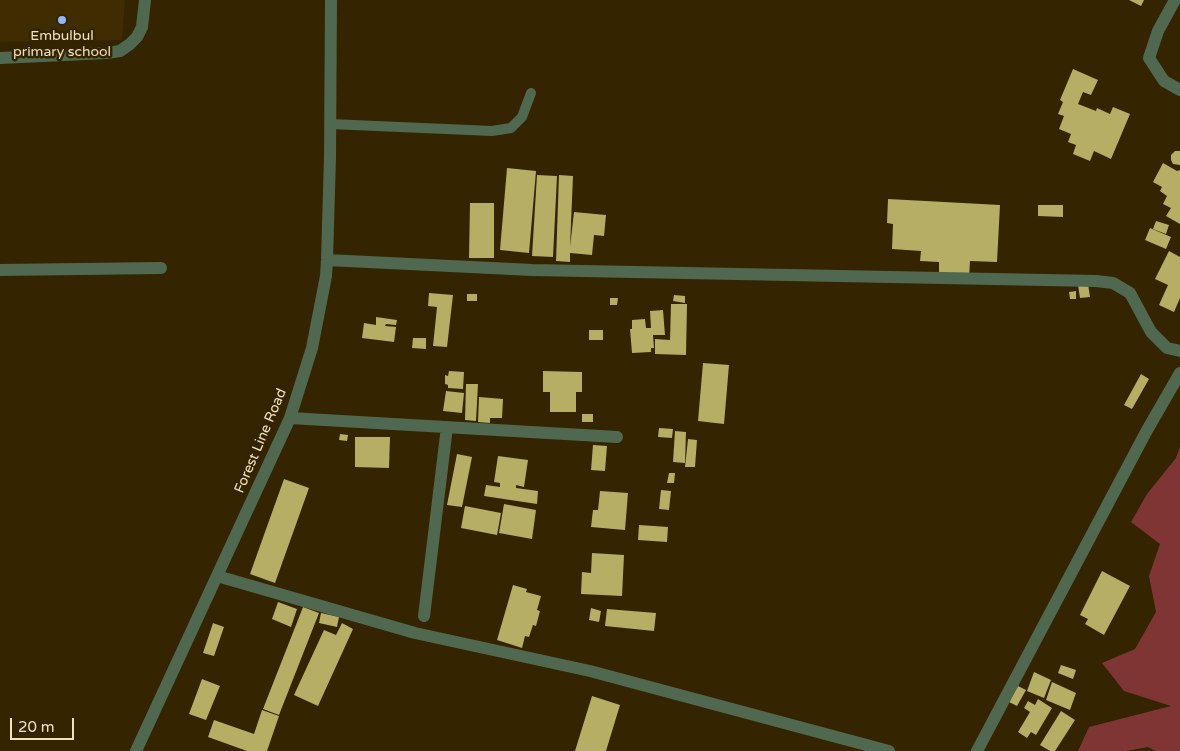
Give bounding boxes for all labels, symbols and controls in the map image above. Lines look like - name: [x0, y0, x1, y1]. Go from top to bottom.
- marker: Embulbul primary school: [56, 14, 68, 26]
- place label: Embulbul primary school: [13, 28, 111, 60]
- street label: Forest Line Road: [231, 386, 291, 496]
- scale bar: [12, 708, 76, 740]
- text: 20 m: [18, 718, 55, 736]

